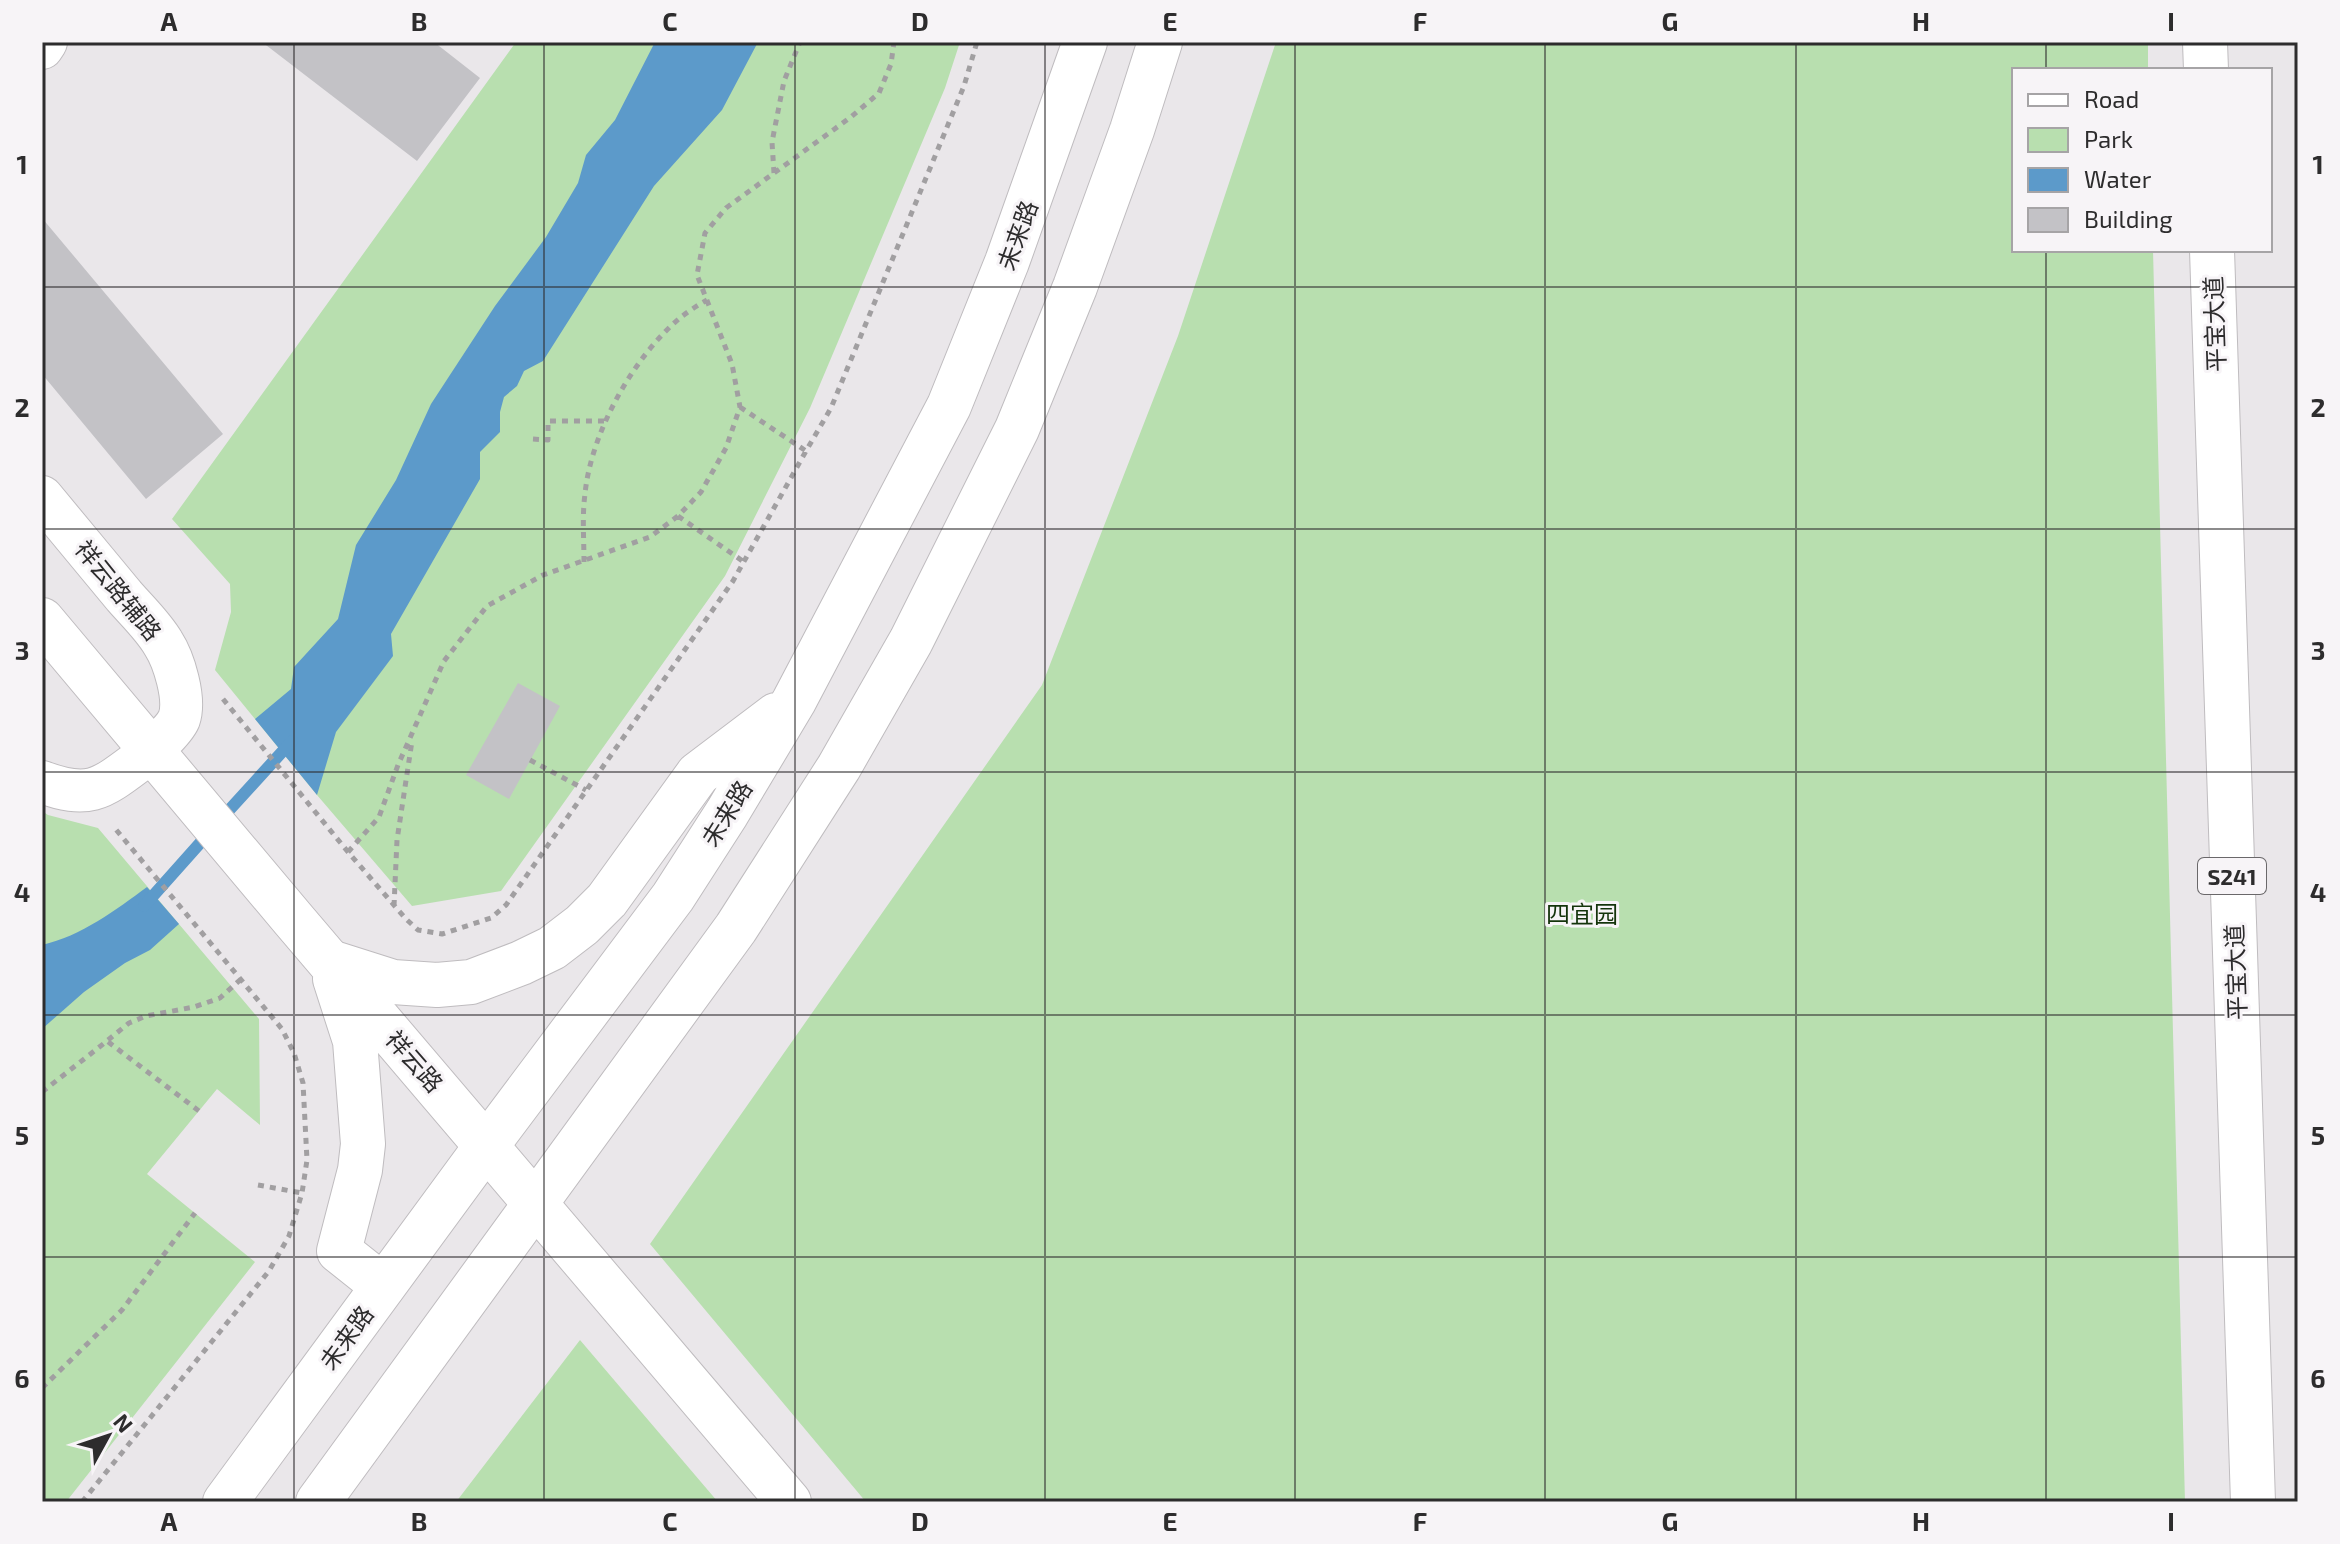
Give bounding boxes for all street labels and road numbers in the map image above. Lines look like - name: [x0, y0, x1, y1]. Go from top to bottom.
- street label: 未来路: [991, 196, 1043, 274]
- street label: 平宝大道: [2198, 276, 2230, 372]
- street label: 祥云路辅路: [70, 534, 168, 646]
- street label: 未来路: [695, 775, 757, 851]
- road number: S241: [2198, 858, 2266, 894]
- street label: 平宝大道: [2219, 924, 2251, 1020]
- street label: 祥云路: [380, 1024, 450, 1098]
- street label: 未来路: [313, 1299, 379, 1375]

